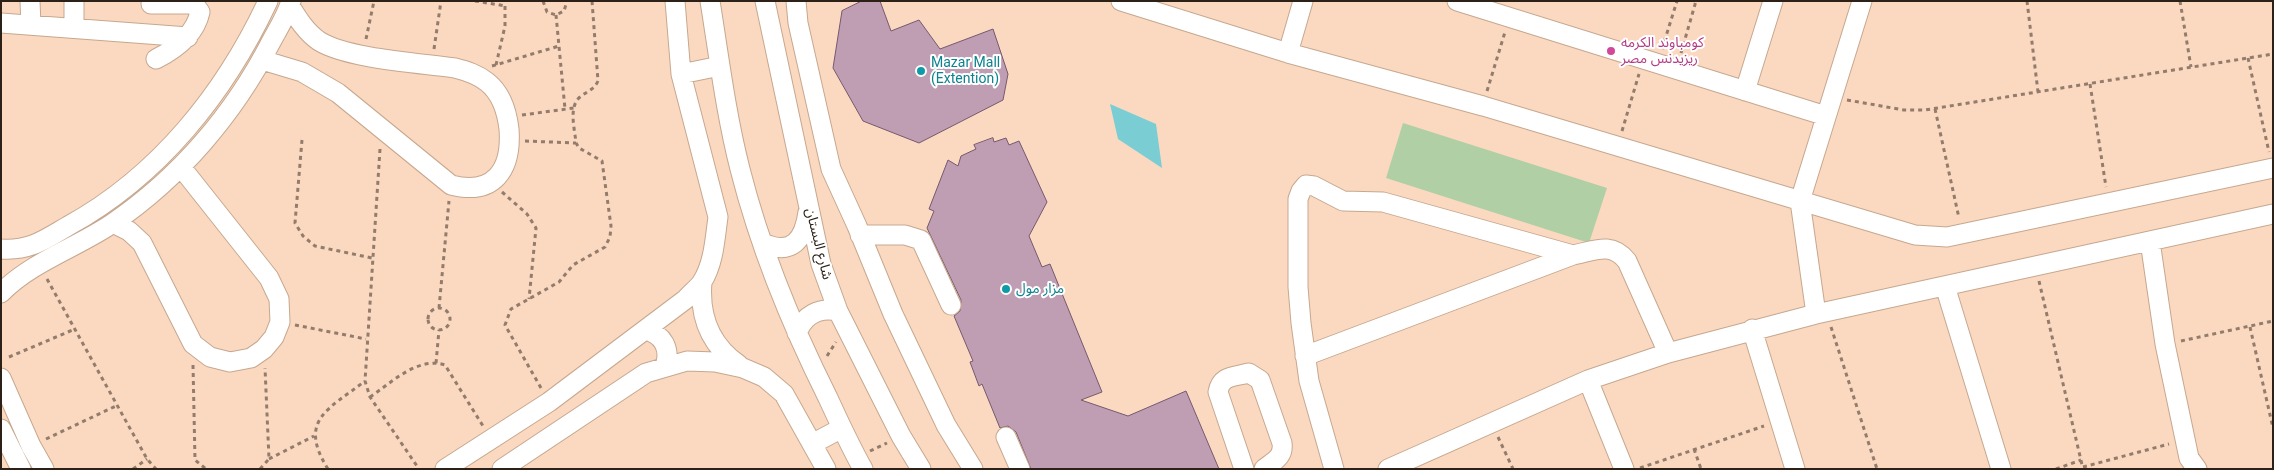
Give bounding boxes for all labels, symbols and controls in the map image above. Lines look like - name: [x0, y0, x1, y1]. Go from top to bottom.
- place label: كومباوند الكرمه ريزيدنس مصر: [1621, 35, 1704, 68]
- marker: كومباوند الكرمه ريزيدنس مصر: [1605, 45, 1617, 57]
- place label: Mazar Mall (Extention): [931, 55, 1000, 88]
- marker: Mazar Mall (Extention): [915, 65, 927, 77]
- street label: شارع البستان: [801, 206, 835, 282]
- place label: مزار مول: [1016, 281, 1064, 297]
- marker: مزار مول: [1000, 283, 1012, 295]

